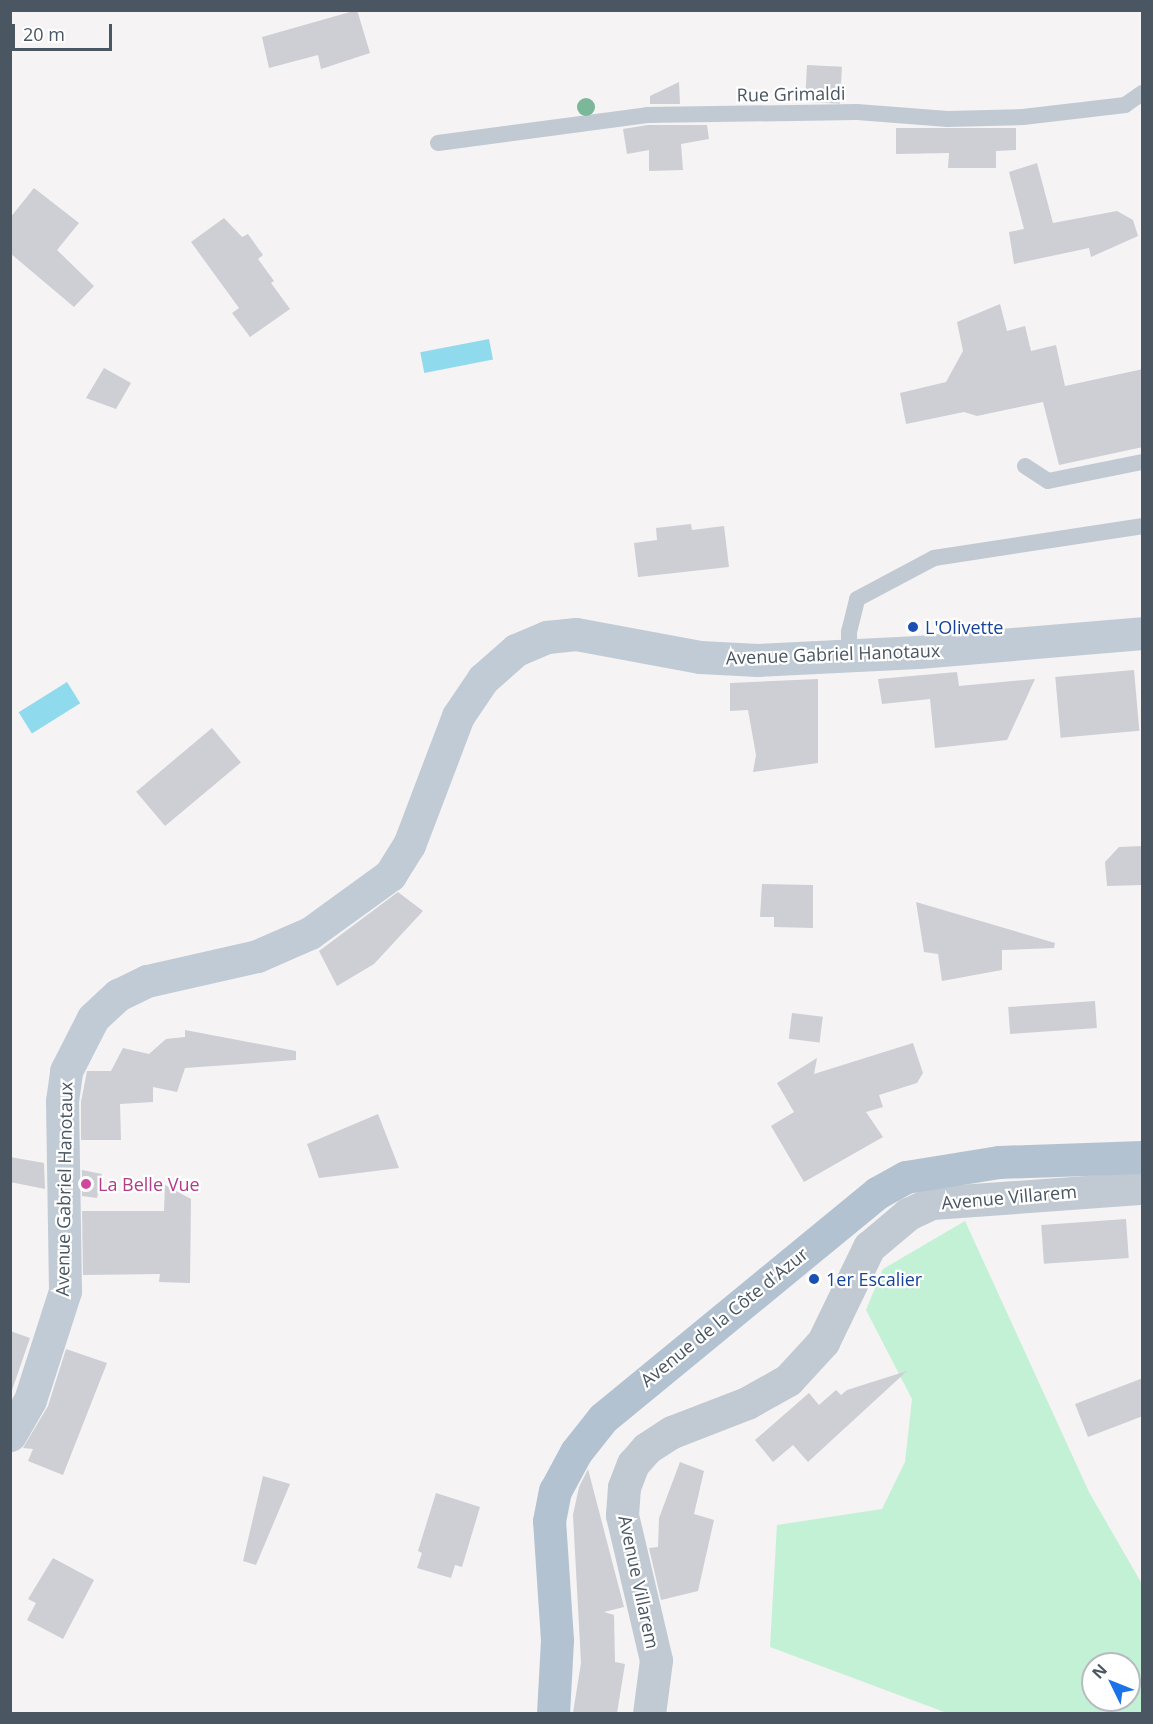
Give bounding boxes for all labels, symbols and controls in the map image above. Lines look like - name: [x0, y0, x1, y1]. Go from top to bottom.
- scale bar: [15, 12, 116, 50]
- text: 20 m: [23, 22, 65, 46]
- street label: Rue Grimaldi: [736, 82, 846, 106]
- place label: L'Olivette: [925, 616, 1003, 638]
- marker: L'Olivette: [906, 620, 920, 634]
- street label: Avenue Gabriel Hanotaux: [725, 639, 941, 669]
- street label: Avenue Gabriel Hanotaux: [51, 1081, 77, 1297]
- place label: La Belle Vue: [98, 1173, 200, 1195]
- marker: La Belle Vue: [79, 1177, 93, 1191]
- street label: Avenue Villarem: [940, 1180, 1078, 1214]
- street label: Avenue de la Côte d'Azur: [636, 1243, 812, 1391]
- place label: 1er Escalier: [826, 1268, 922, 1290]
- marker: 1er Escalier: [807, 1272, 821, 1286]
- street label: Avenue Villarem: [614, 1513, 664, 1651]
- north arrow: [1081, 1652, 1141, 1712]
- text: N: [1087, 1659, 1112, 1683]

